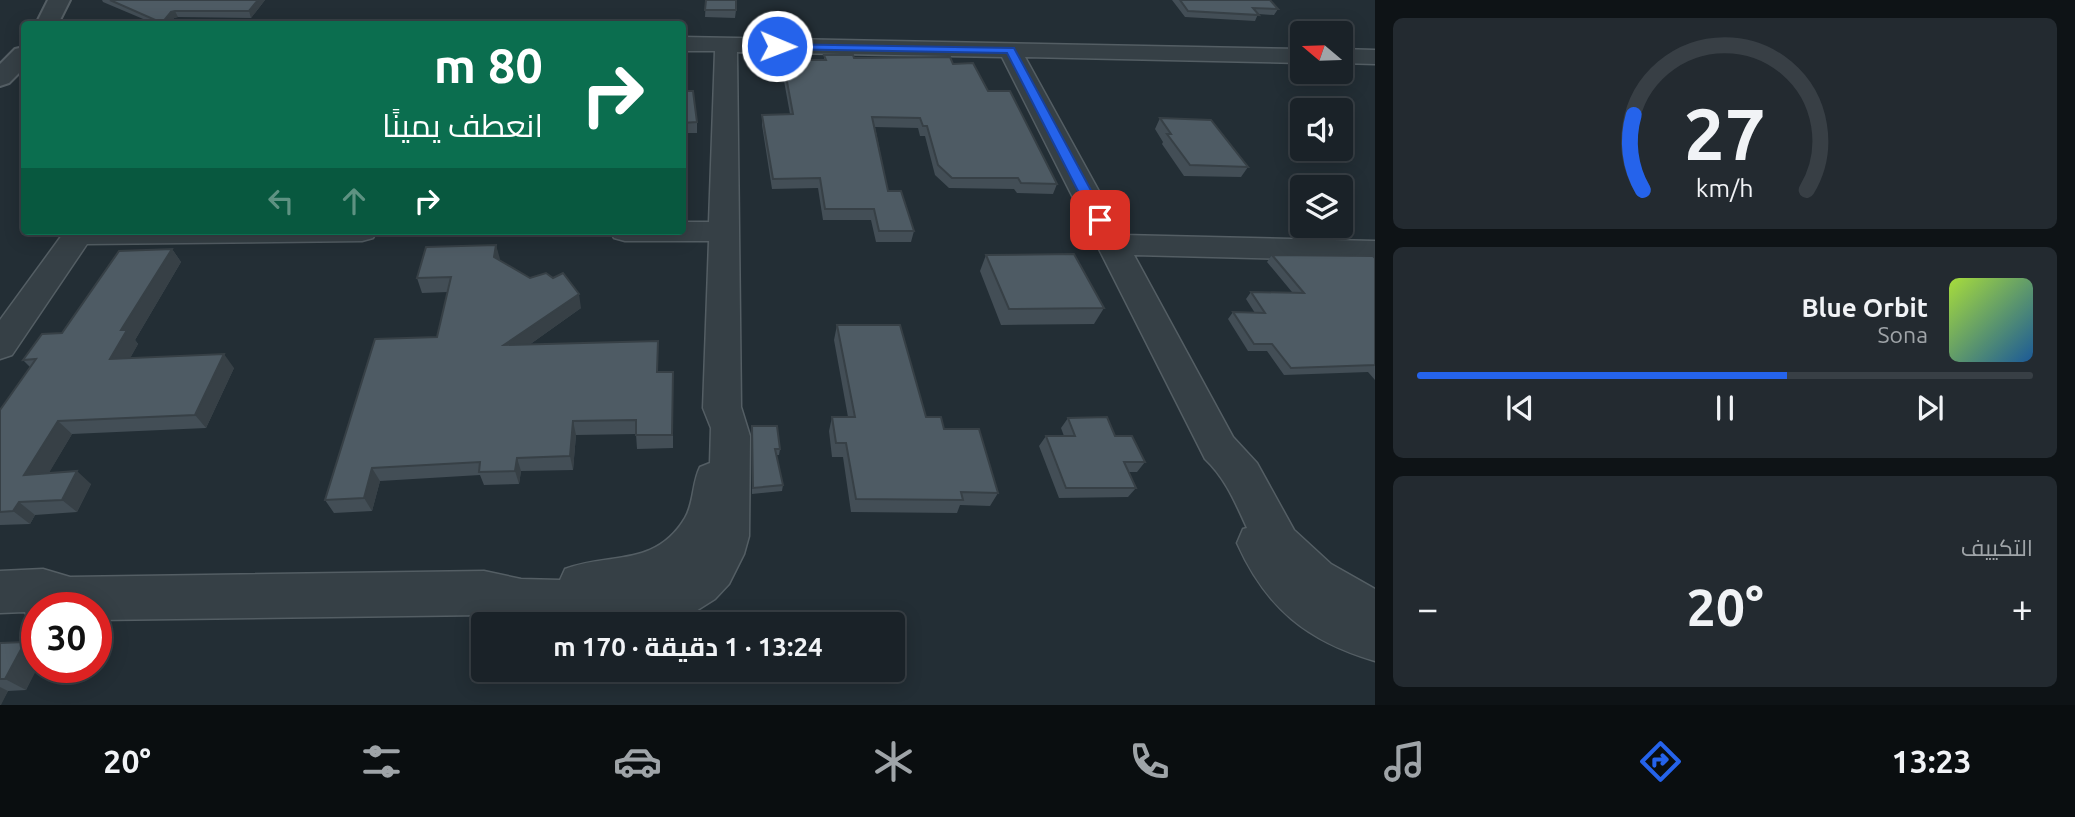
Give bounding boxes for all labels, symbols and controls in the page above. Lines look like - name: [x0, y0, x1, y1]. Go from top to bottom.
- position arrow: [740, 9, 814, 83]
- north arrow: [1290, 21, 1353, 84]
- map controls: [1290, 21, 1353, 238]
- text: 80 m: [434, 37, 543, 92]
- icon: right: [567, 49, 658, 140]
- text: 27: [1684, 92, 1766, 174]
- button: sound: [1290, 98, 1353, 161]
- text: انعطف يمينًا: [382, 107, 543, 143]
- text: km/h: [1696, 173, 1754, 201]
- button: layers: [1290, 175, 1353, 238]
- icon: left: [262, 182, 300, 220]
- icon: ahead: [335, 182, 373, 220]
- icon: right: [408, 182, 446, 220]
- pin: [1070, 190, 1130, 250]
- icon: arrive: [1081, 201, 1119, 239]
- text: Blue Orbit: [1801, 293, 1928, 322]
- text: Sona: [1878, 322, 1928, 347]
- icon: previous: [1501, 389, 1539, 427]
- icon: pause: [1706, 389, 1744, 427]
- icon: next: [1911, 389, 1949, 427]
- text: التكييف: [1961, 535, 2033, 560]
- text: 20°: [1686, 578, 1764, 636]
- text: −: [1417, 587, 1438, 629]
- text: +: [2012, 587, 2033, 629]
- speed limit sign: 30: [21, 592, 112, 683]
- text: 13:24 · 1 دقيقة · 170 m: [553, 632, 823, 661]
- icon: filters: [357, 737, 406, 786]
- icon: car: [613, 737, 662, 786]
- icon: climate: [869, 737, 918, 786]
- icon: phone: [1125, 737, 1174, 786]
- icon: music: [1380, 737, 1429, 786]
- icon: directions: [1636, 737, 1685, 786]
- text: 20°: [103, 743, 151, 779]
- text: 13:23: [1892, 743, 1972, 779]

